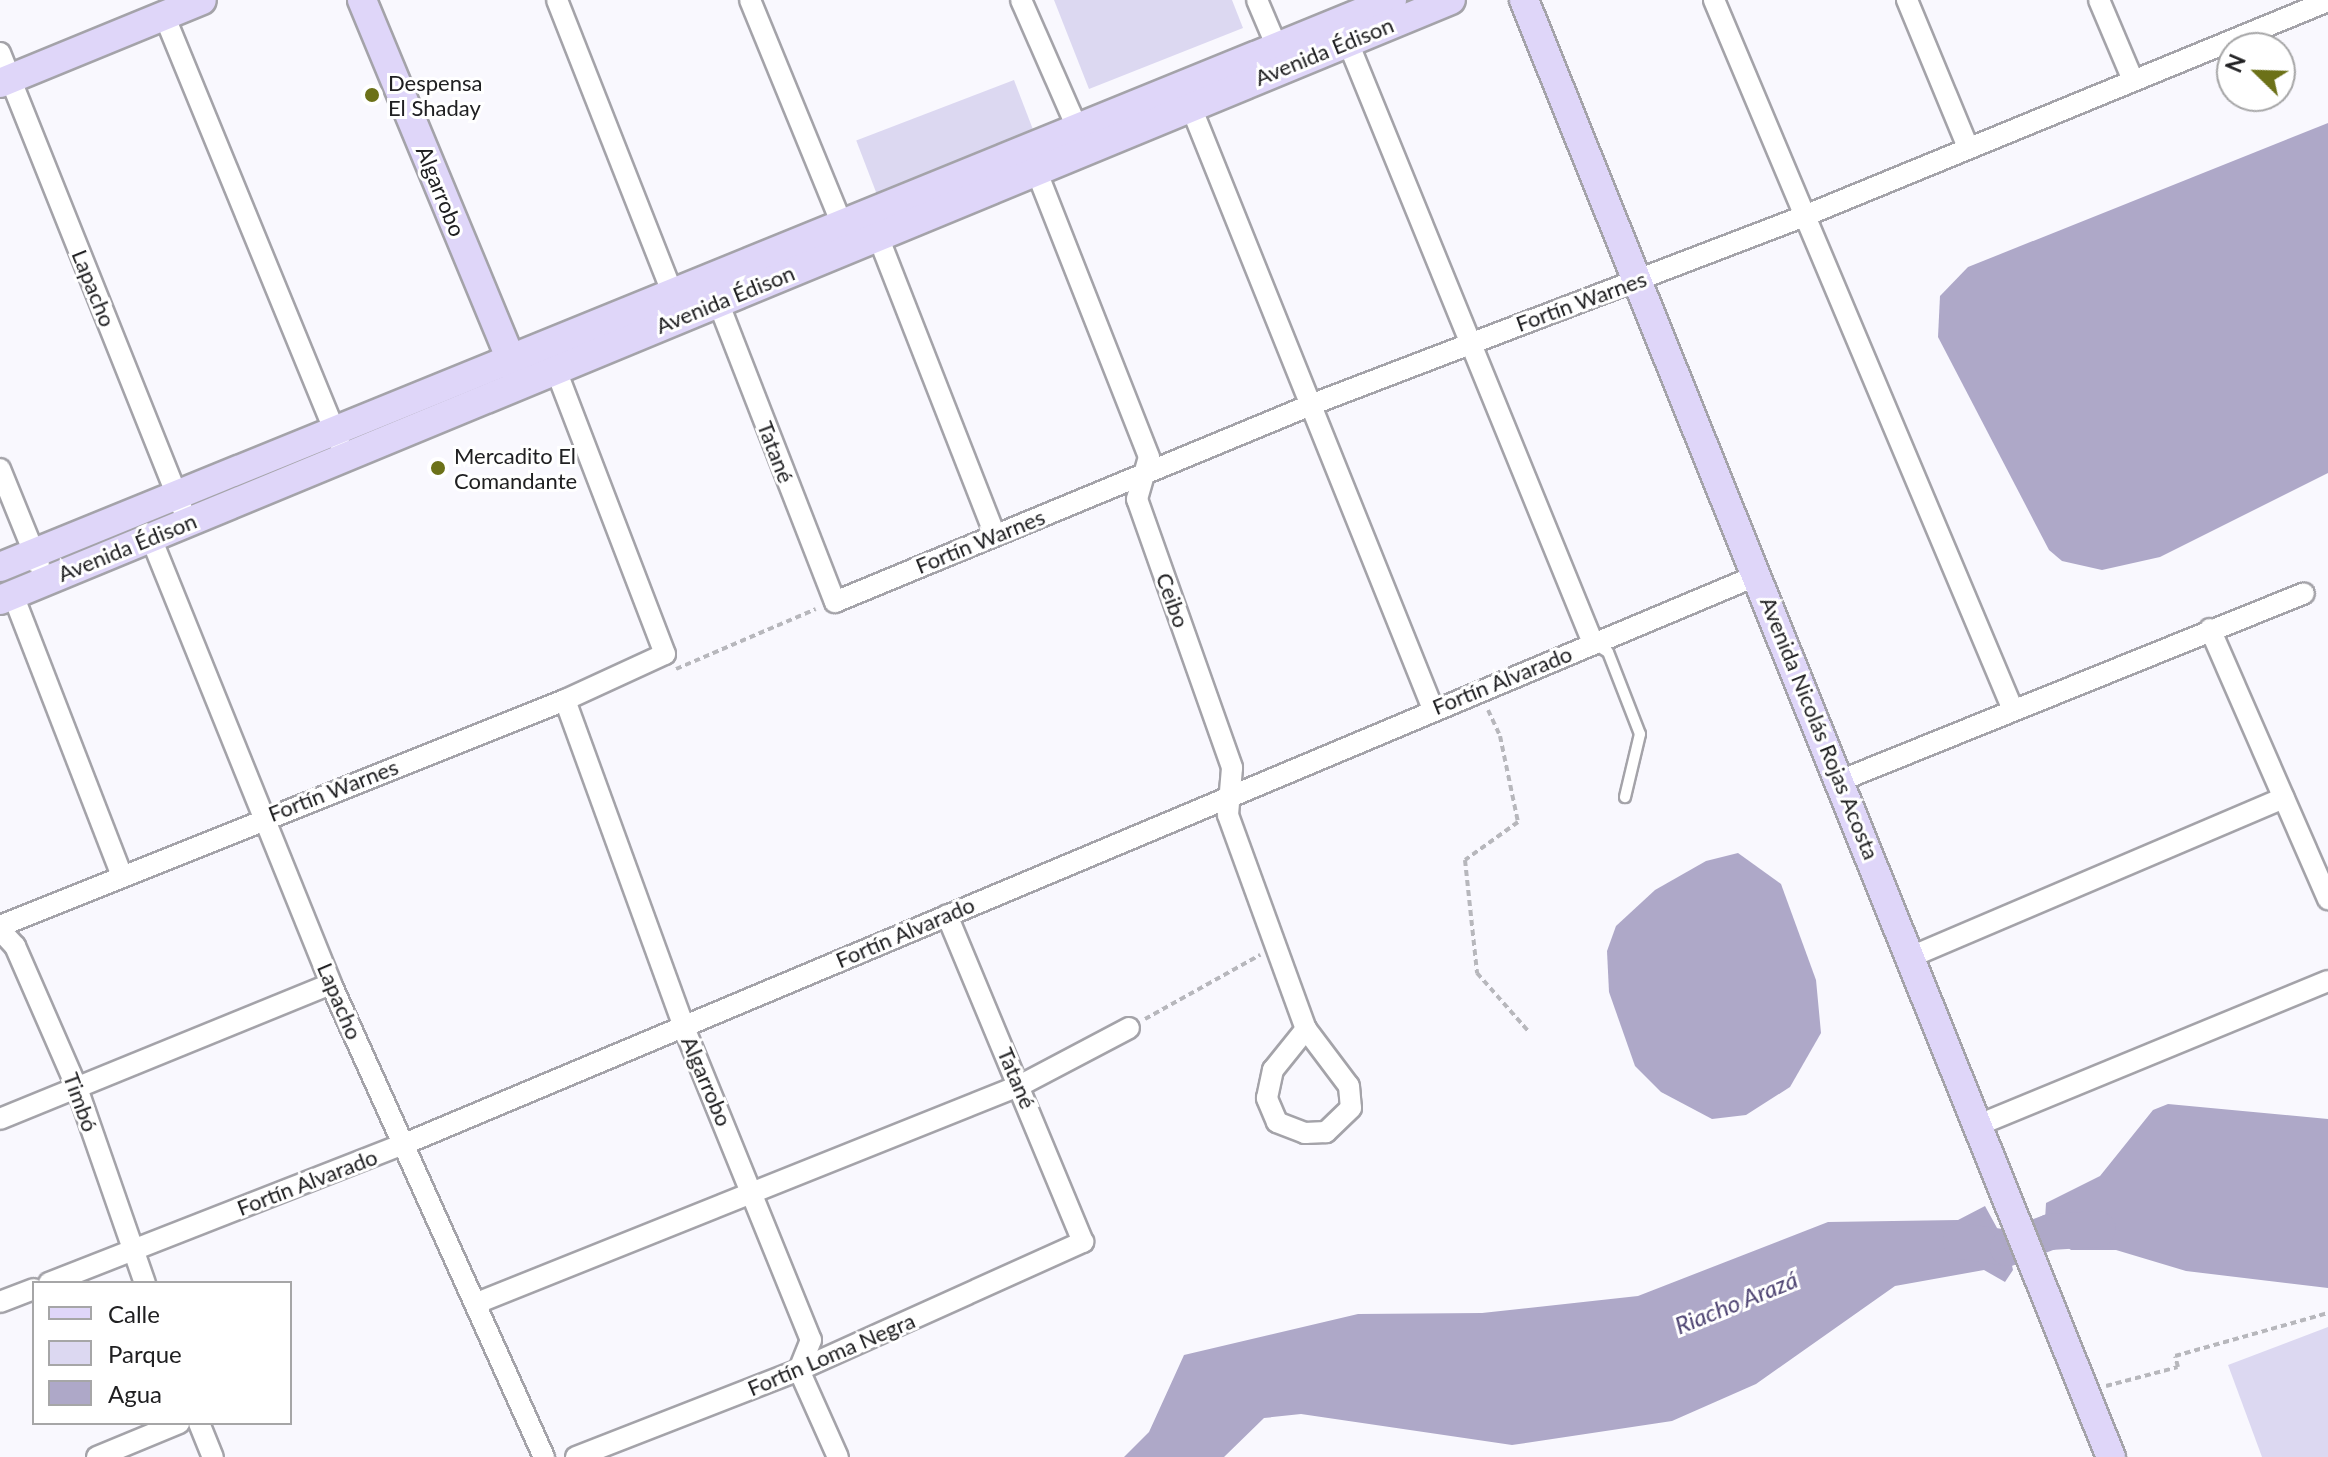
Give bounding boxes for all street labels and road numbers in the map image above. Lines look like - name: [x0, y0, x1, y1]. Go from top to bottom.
- street label: Avenida Édison: [1251, 11, 1397, 91]
- street label: Algarrobo: [411, 142, 471, 240]
- street label: Lapacho: [67, 246, 121, 330]
- street label: Avenida Édison: [652, 259, 798, 339]
- street label: Fortín Warnes: [1512, 265, 1650, 337]
- street label: Tatané: [752, 417, 800, 487]
- street label: Fortín Warnes: [911, 503, 1049, 579]
- street label: Avenida Édison: [54, 507, 200, 587]
- street label: Ceibo: [1151, 569, 1195, 631]
- street label: Avenida Nicolás Rojas Acosta: [1755, 592, 1885, 864]
- street label: Fortín Alvarado: [1428, 640, 1576, 720]
- street label: Fortín Warnes: [264, 753, 402, 827]
- street label: Fortín Alvarado: [831, 891, 979, 973]
- street label: Lapacho: [312, 959, 368, 1043]
- street label: Algarrobo: [676, 1032, 738, 1130]
- street label: Tatané: [992, 1043, 1042, 1113]
- street label: Timbó: [58, 1069, 104, 1135]
- street label: Fortín Alvarado: [233, 1143, 381, 1221]
- street label: Fortín Loma Negra: [743, 1307, 919, 1401]

